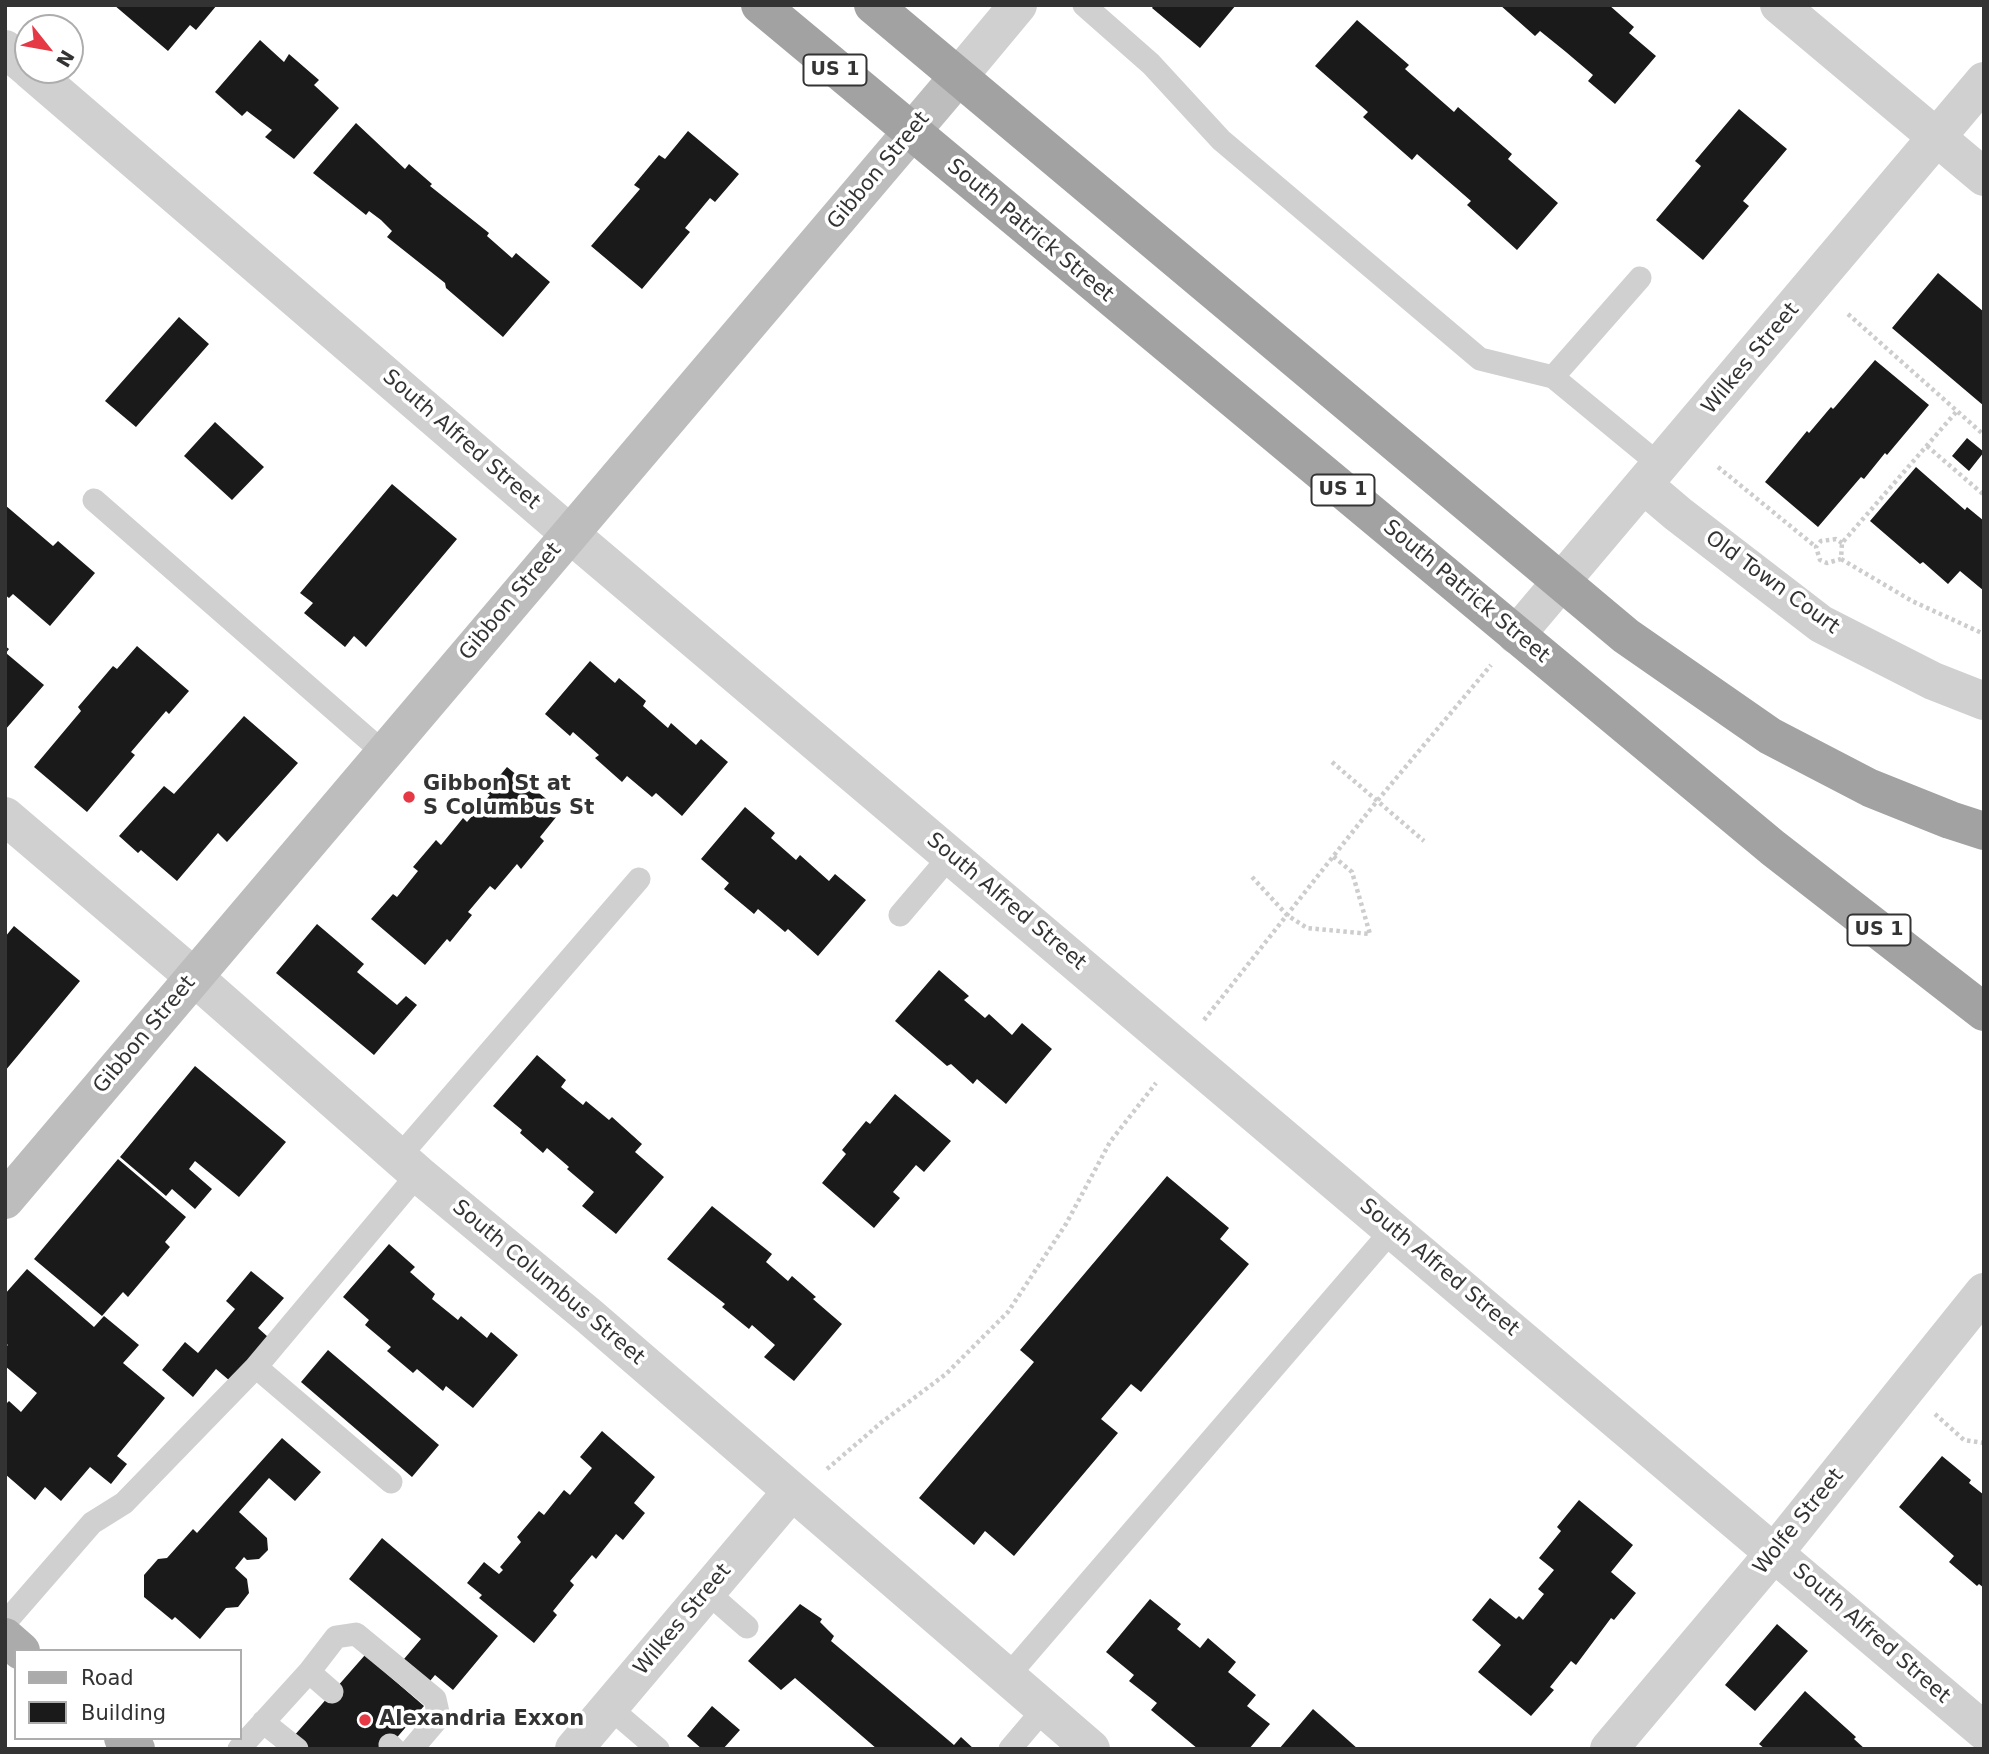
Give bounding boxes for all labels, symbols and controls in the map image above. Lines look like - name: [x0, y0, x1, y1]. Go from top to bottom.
- north arrow: [14, 14, 84, 84]
- text: N: [52, 46, 79, 71]
- road number: US 1: [804, 54, 866, 86]
- street label: Gibbon Street: [823, 107, 935, 235]
- street label: South Patrick Street: [942, 154, 1118, 308]
- street label: Wilkes Street: [1697, 298, 1805, 420]
- street label: South Alfred Street: [377, 365, 545, 515]
- road number: US 1: [1312, 475, 1374, 505]
- street label: South Patrick Street: [1378, 515, 1554, 669]
- street label: Old Town Court: [1700, 526, 1844, 640]
- street label: Gibbon Street: [455, 538, 567, 666]
- place label: Gibbon St at S Columbus St: [423, 772, 594, 822]
- marker: Gibbon St at S Columbus St: [401, 789, 417, 805]
- street label: South Alfred Street: [921, 828, 1091, 976]
- road number: US 1: [1848, 914, 1910, 946]
- street label: Gibbon Street: [89, 971, 201, 1099]
- street label: South Alfred Street: [1354, 1194, 1524, 1342]
- street label: South Columbus Street: [447, 1195, 649, 1371]
- street label: Wolfe Street: [1749, 1464, 1849, 1580]
- street label: Wilkes Street: [629, 1559, 737, 1681]
- street label: South Alfred Street: [1787, 1559, 1955, 1709]
- legend: [14, 1649, 242, 1740]
- text: Road: [81, 1666, 134, 1690]
- text: Building: [81, 1701, 166, 1725]
- place label: Alexandria Exxon: [379, 1707, 584, 1733]
- marker: Alexandria Exxon: [357, 1712, 373, 1728]

